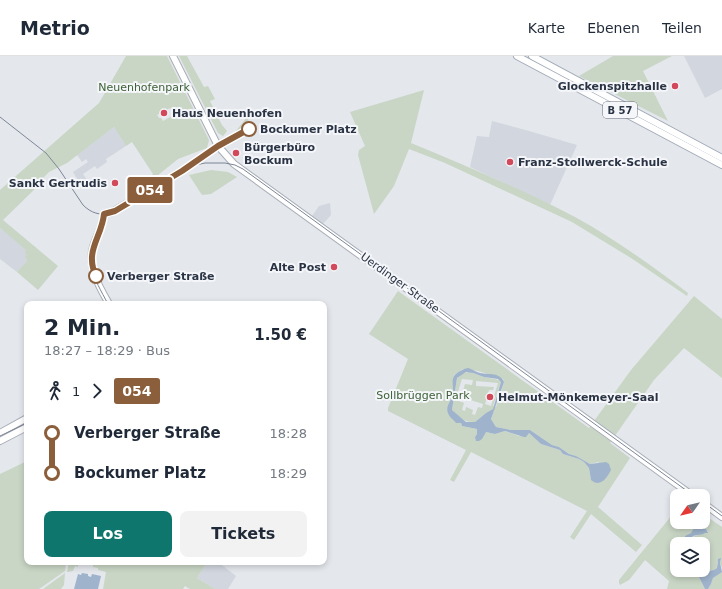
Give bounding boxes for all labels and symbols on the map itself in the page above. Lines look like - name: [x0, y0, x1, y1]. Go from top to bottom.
- place label: Glockenspitzhalle: [558, 80, 667, 93]
- park label: Neuenhofenpark: [98, 81, 190, 94]
- marker: Glockenspitzhalle: [670, 81, 680, 91]
- road number: B 57: [603, 102, 637, 118]
- place label: Haus Neuenhofen: [172, 107, 282, 120]
- marker: Haus Neuenhofen: [159, 108, 169, 118]
- marker: Bockumer Platz: [241, 121, 257, 137]
- place label: Bockumer Platz: [260, 123, 357, 136]
- place label: Bürgerbüro Bockum: [244, 141, 316, 167]
- marker: Bürgerbüro Bockum: [231, 148, 241, 158]
- place label: Franz-Stollwerck-Schule: [518, 156, 668, 169]
- marker: Franz-Stollwerck-Schule: [505, 157, 515, 167]
- place label: Sankt Gertrudis: [9, 177, 107, 190]
- line badge: 054: [127, 177, 173, 203]
- marker: Sankt Gertrudis: [110, 178, 120, 188]
- street label: Uerdinger Straße: [358, 250, 442, 316]
- place label: Alte Post: [270, 261, 326, 274]
- marker: Alte Post: [329, 262, 339, 272]
- marker: Verberger Straße: [88, 268, 104, 284]
- place label: Verberger Straße: [107, 270, 215, 283]
- park label: Sollbrüggen Park: [376, 389, 470, 402]
- place label: Helmut-Mönkemeyer-Saal: [498, 391, 658, 404]
- marker: Helmut-Mönkemeyer-Saal: [485, 392, 495, 402]
- north arrow: [670, 489, 710, 529]

